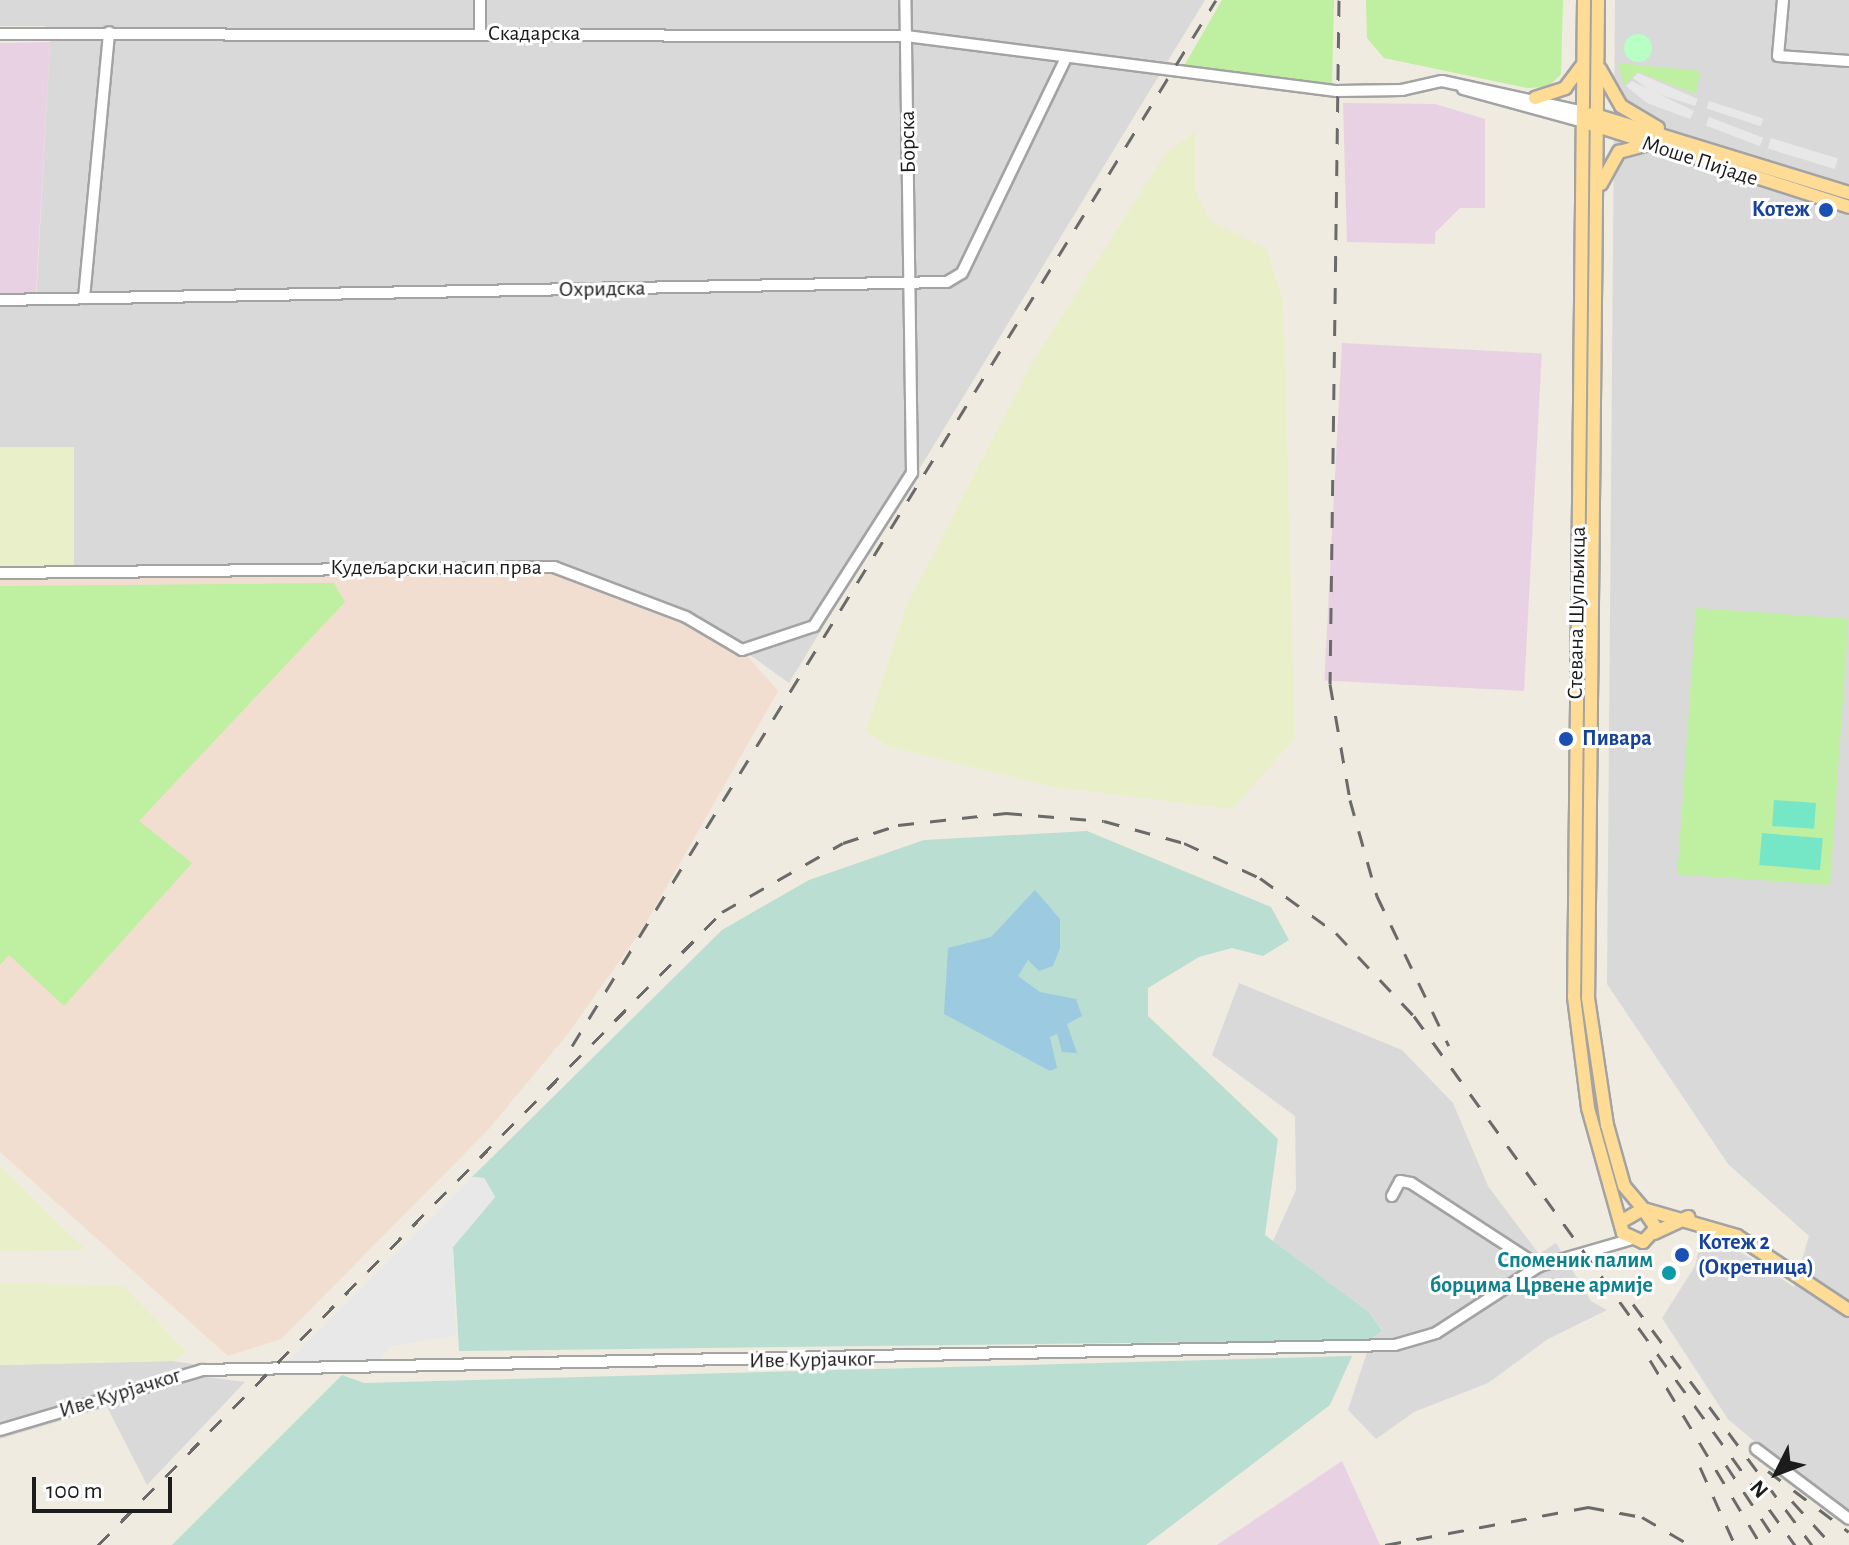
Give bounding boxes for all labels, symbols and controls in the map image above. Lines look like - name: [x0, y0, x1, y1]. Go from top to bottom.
- street label: Скадарска: [488, 21, 580, 47]
- street label: Борска: [894, 110, 922, 174]
- street label: Моше Пијаде: [1639, 130, 1761, 192]
- place label: Котеж: [1752, 197, 1810, 223]
- marker: Котеж: [1817, 201, 1835, 219]
- street label: Охридска: [558, 275, 646, 303]
- street label: Стевана Шупљикца: [1562, 526, 1592, 700]
- street label: Кудељарски насип прва: [330, 555, 542, 581]
- place label: Пивара: [1582, 726, 1652, 752]
- marker: Пивара: [1557, 730, 1575, 748]
- place label: Котеж 2 (Окретница): [1698, 1229, 1814, 1280]
- marker: Котеж 2 (Окретница): [1673, 1246, 1691, 1264]
- place label: Споменик палим борцима Црвене армије: [1430, 1247, 1653, 1298]
- marker: Споменик палим борцима Црвене армије: [1660, 1264, 1678, 1282]
- street label: Иве Курјачког: [749, 1346, 875, 1374]
- street label: Иве Курјачког: [56, 1362, 184, 1424]
- north arrow: [1737, 1433, 1817, 1513]
- scale bar: [36, 1461, 176, 1511]
- text: N: [1746, 1476, 1772, 1502]
- text: 100 m: [46, 1479, 103, 1503]

